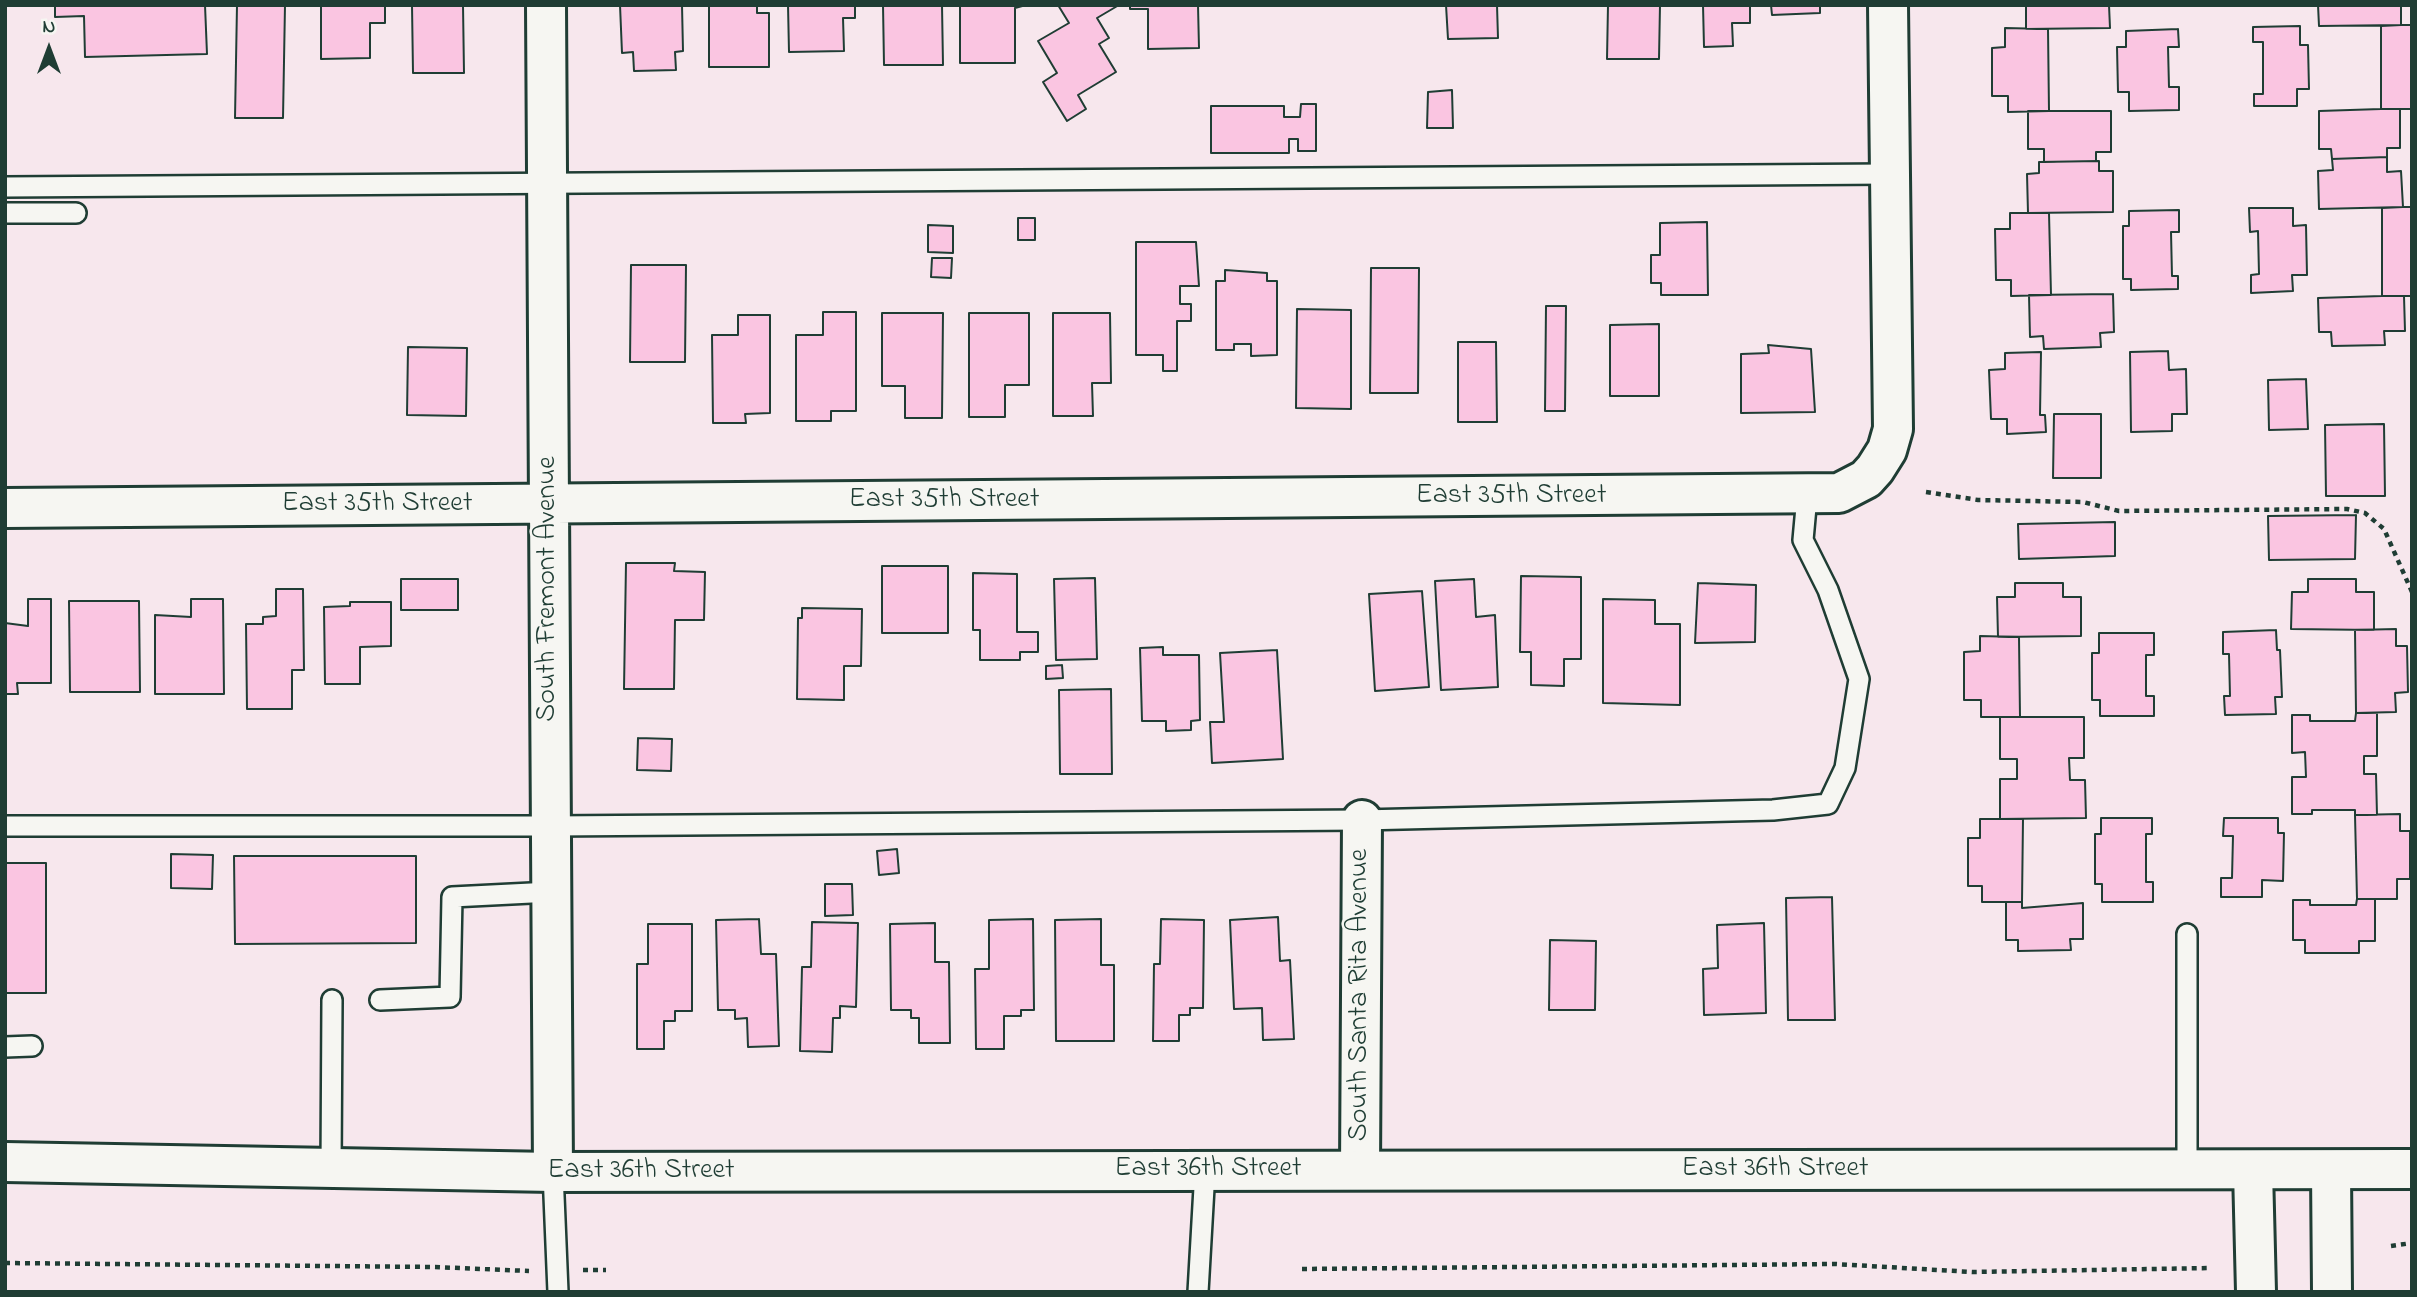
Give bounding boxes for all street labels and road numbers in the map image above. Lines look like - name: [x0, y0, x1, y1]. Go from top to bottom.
- street label: South Fremont Avenue: [532, 456, 566, 722]
- street label: East 35th Street: [1416, 480, 1606, 514]
- street label: East 35th Street: [849, 484, 1039, 518]
- street label: East 35th Street: [282, 488, 472, 522]
- street label: South Santa Rita Avenue: [1344, 849, 1378, 1141]
- street label: East 36th Street: [1115, 1153, 1301, 1187]
- street label: East 36th Street: [1682, 1153, 1868, 1187]
- street label: East 36th Street: [548, 1155, 734, 1189]

